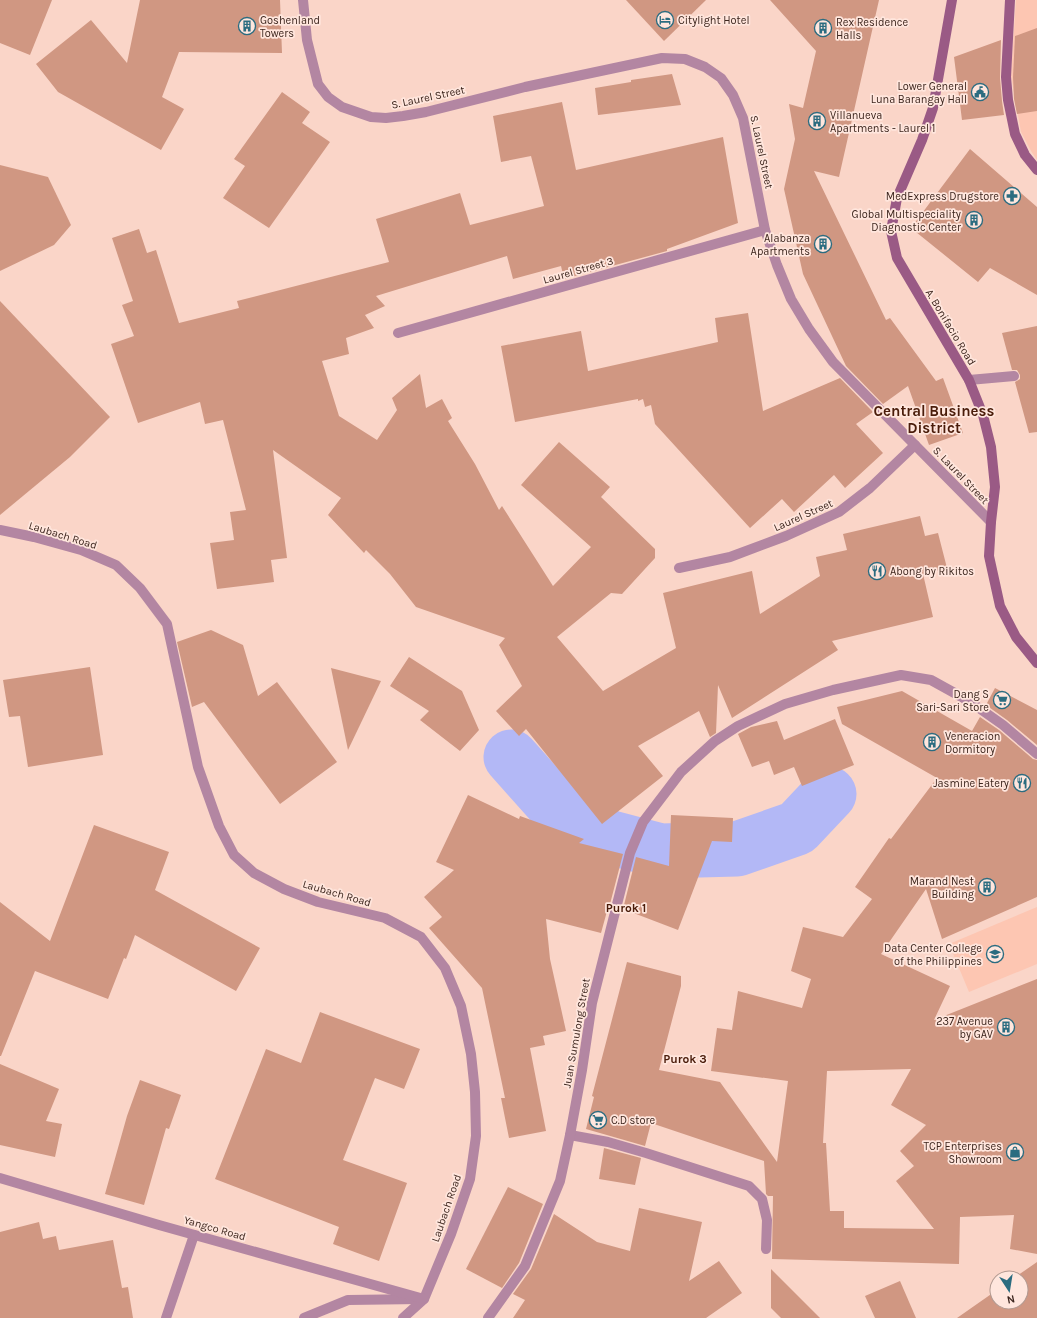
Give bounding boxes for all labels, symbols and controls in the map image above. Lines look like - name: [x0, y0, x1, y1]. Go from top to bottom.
- hotel icon: Citylight Hotel: [655, 10, 675, 30]
- place label: Goshenland Towers: [260, 14, 320, 40]
- place label: Citylight Hotel: [678, 14, 749, 27]
- building icon: Goshenland Towers: [237, 16, 257, 36]
- place label: Rex Residence Halls: [836, 16, 909, 42]
- building icon: Rex Residence Halls: [813, 18, 833, 38]
- place label: Lower General Luna Barangay Hall: [871, 80, 967, 106]
- public building icon: Lower General Luna Barangay Hall: [970, 82, 990, 102]
- street label: S. Laurel Street: [390, 83, 466, 112]
- place label: Villanueva Apartments - Laurel 1: [830, 109, 935, 135]
- building icon: Villanueva Apartments - Laurel 1: [807, 111, 827, 131]
- street label: S. Laurel Street: [747, 114, 776, 190]
- pharmacy icon: MedExpress Drugstore: [1002, 186, 1022, 206]
- place label: MedExpress Drugstore: [886, 190, 999, 203]
- place label: Global Multispeciality Diagnostic Center: [852, 208, 961, 234]
- building icon: Global Multispeciality Diagnostic Center: [964, 210, 984, 230]
- place label: Alabanza Apartments: [751, 232, 810, 258]
- building icon: Alabanza Apartments: [813, 234, 833, 254]
- street label: Laurel Street 3: [542, 254, 615, 287]
- street label: A. Bonifacio Road: [923, 287, 978, 368]
- district label: Central Business District: [874, 402, 994, 437]
- street label: S. Laurel Street: [930, 444, 991, 507]
- street label: Laurel Street: [772, 497, 835, 534]
- street label: Laubach Road: [27, 519, 99, 552]
- restaurant icon: Abong by Rikitos: [867, 561, 887, 581]
- place label: Abong by Rikitos: [890, 565, 974, 578]
- place label: Dang S Sari-Sari Store: [916, 688, 989, 714]
- supermarket icon: Dang S Sari-Sari Store: [992, 690, 1012, 710]
- place label: Veneracion Dormitory: [945, 730, 1000, 756]
- building icon: Veneracion Dormitory: [922, 732, 942, 752]
- restaurant icon: Jasmine Eatery: [1012, 773, 1032, 793]
- place label: Jasmine Eatery: [933, 777, 1009, 790]
- place label: Marand Nest Building: [910, 875, 975, 901]
- street label: Laubach Road: [301, 877, 373, 909]
- building icon: Marand Nest Building: [977, 877, 997, 897]
- district label: Purok 1: [606, 901, 646, 915]
- place label: Data Center College of the Philippines: [884, 942, 982, 968]
- school or university icon: Data Center College of the Philippines: [985, 944, 1005, 964]
- street label: Juan Sumulong Street: [560, 977, 593, 1089]
- place label: 237 Avenue by GAV: [936, 1015, 993, 1041]
- building icon: 237 Avenue by GAV: [996, 1017, 1016, 1037]
- district label: Purok 3: [663, 1052, 707, 1066]
- supermarket icon: C.D store: [588, 1110, 608, 1130]
- place label: C.D store: [611, 1114, 655, 1127]
- place label: TCP Enterprises Showroom: [924, 1140, 1002, 1166]
- shop icon: TCP Enterprises Showroom: [1005, 1142, 1025, 1162]
- street label: Laubach Road: [429, 1173, 464, 1244]
- street label: Yangco Road: [182, 1213, 247, 1244]
- north arrow: [989, 1270, 1029, 1310]
- text: N: [1006, 1292, 1016, 1306]

